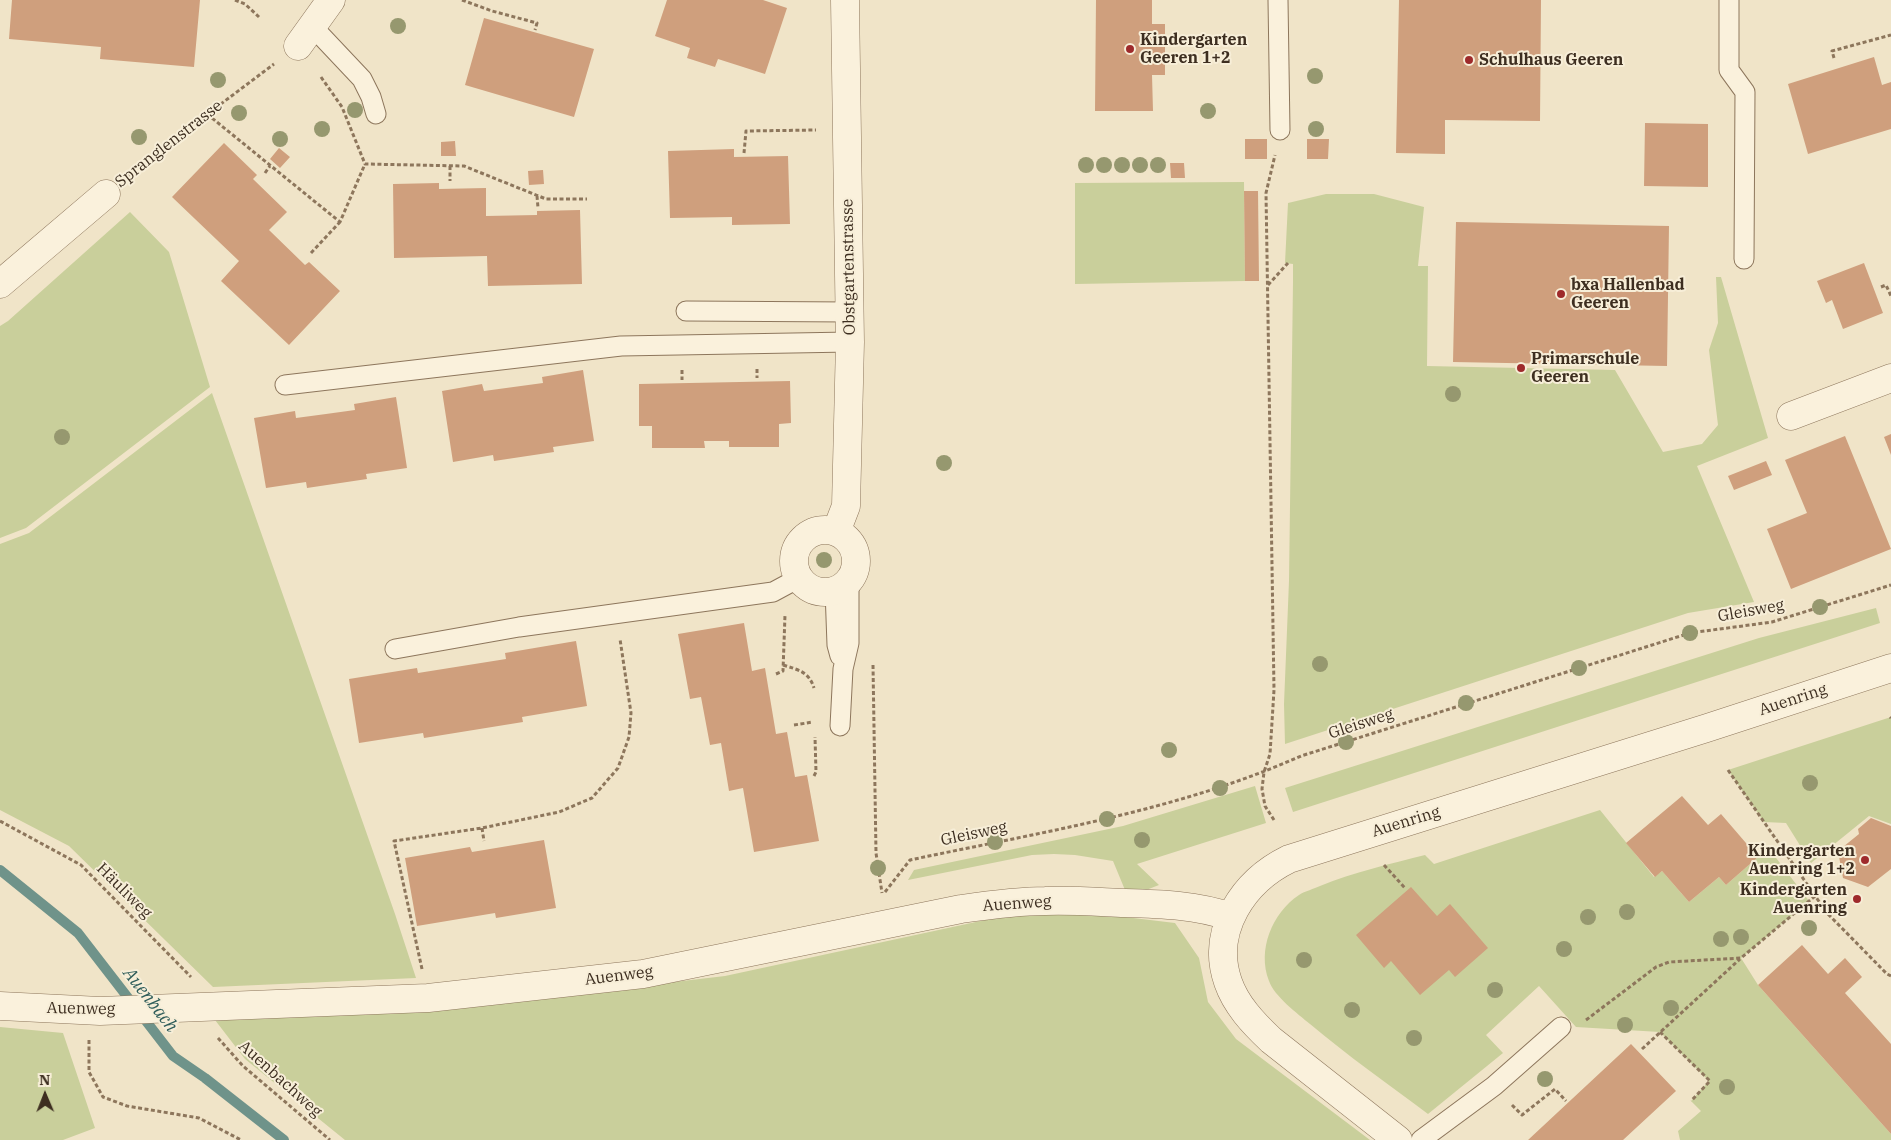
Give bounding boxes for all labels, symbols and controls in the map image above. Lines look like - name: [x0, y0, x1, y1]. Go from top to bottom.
- place label: Kindergarten Geeren 1+2: [1140, 30, 1247, 68]
- marker: Kindergarten Geeren 1+2: [1124, 43, 1136, 55]
- place label: Schulhaus Geeren: [1479, 50, 1623, 70]
- marker: Schulhaus Geeren: [1463, 54, 1475, 66]
- street label: Spranglenstrasse: [112, 96, 226, 192]
- street label: Obstgartenstrasse: [838, 199, 860, 335]
- place label: bxa Hallenbad Geeren: [1571, 275, 1685, 313]
- marker: bxa Hallenbad Geeren: [1555, 288, 1567, 300]
- place label: Primarschule Geeren: [1531, 349, 1639, 387]
- marker: Primarschule Geeren: [1515, 362, 1527, 374]
- street label: Gleisweg: [1716, 596, 1786, 626]
- street label: Auenring: [1757, 680, 1829, 720]
- street label: Gleisweg: [1326, 704, 1396, 744]
- street label: Auenring: [1370, 803, 1442, 841]
- street label: Gleisweg: [939, 818, 1009, 850]
- place label: Kindergarten Auenring 1+2: [1748, 841, 1855, 879]
- marker: Kindergarten Auenring 1+2: [1859, 854, 1871, 866]
- street label: Häuliweg: [92, 859, 156, 923]
- place label: Kindergarten Auenring: [1740, 880, 1847, 918]
- street label: Auenweg: [982, 892, 1052, 916]
- marker: Kindergarten Auenring: [1851, 893, 1863, 905]
- street label: Auenweg: [584, 962, 654, 990]
- water label: Auenbach: [118, 963, 182, 1037]
- street label: Auenweg: [46, 999, 116, 1019]
- street label: Auenbachweg: [234, 1037, 326, 1121]
- north arrow: [20, 1070, 70, 1120]
- text: N: [39, 1071, 50, 1089]

